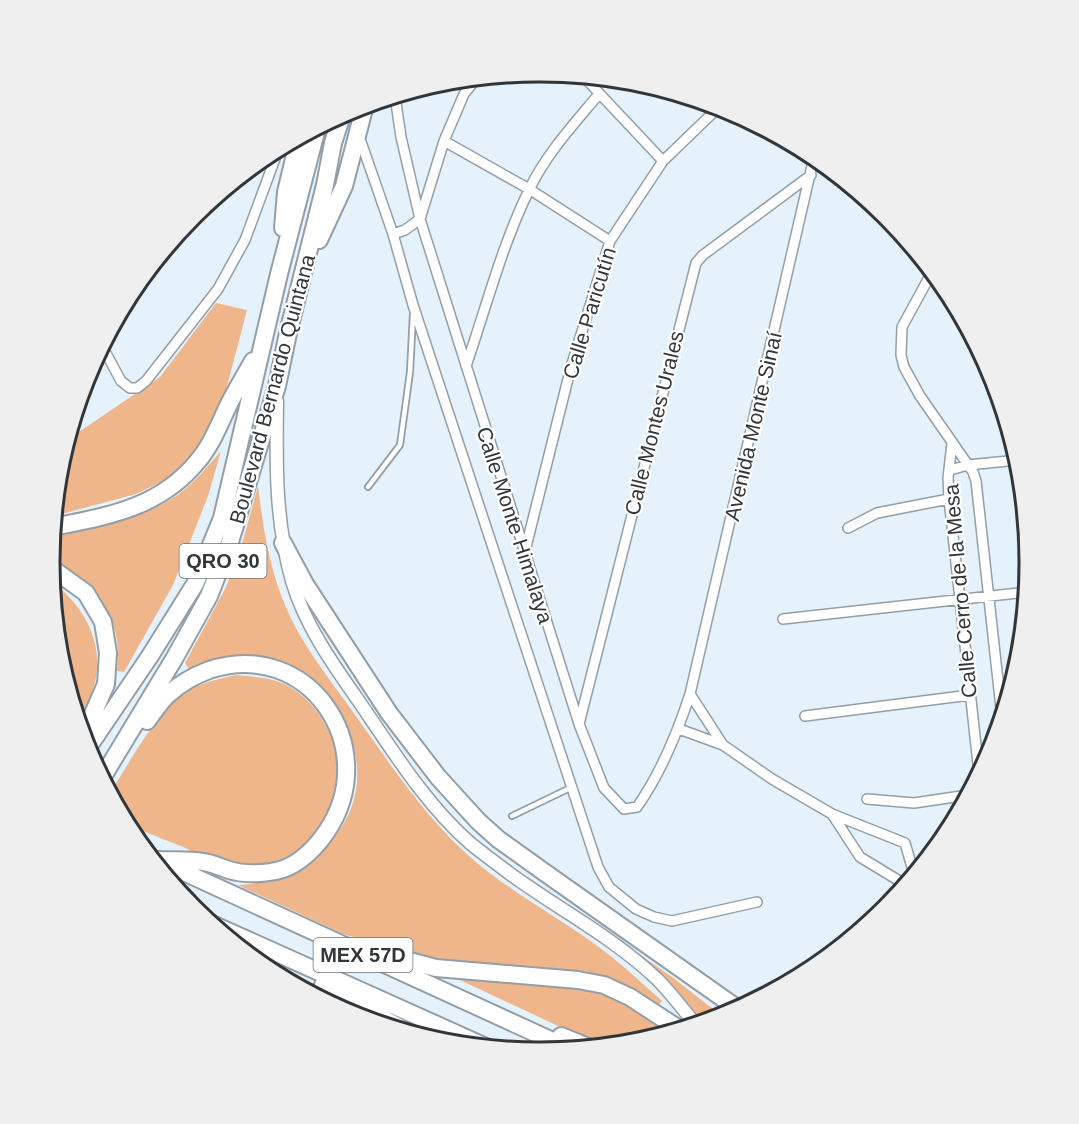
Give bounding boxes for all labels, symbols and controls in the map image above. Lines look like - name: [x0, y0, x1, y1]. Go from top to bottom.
- street label: Calle Paricutín: [558, 244, 620, 382]
- street label: Boulevard Bernardo Quintana: [225, 252, 319, 526]
- street label: Calle Montes Urales: [620, 328, 688, 518]
- street label: Avenida Monte Sinaí: [720, 329, 786, 523]
- street label: Calle Monte Himalaya: [472, 424, 558, 627]
- street label: Calle Cerro de la Mesa: [939, 483, 981, 699]
- road number: QRO 30: [180, 544, 266, 578]
- road number: MEX 57D: [314, 938, 412, 972]

